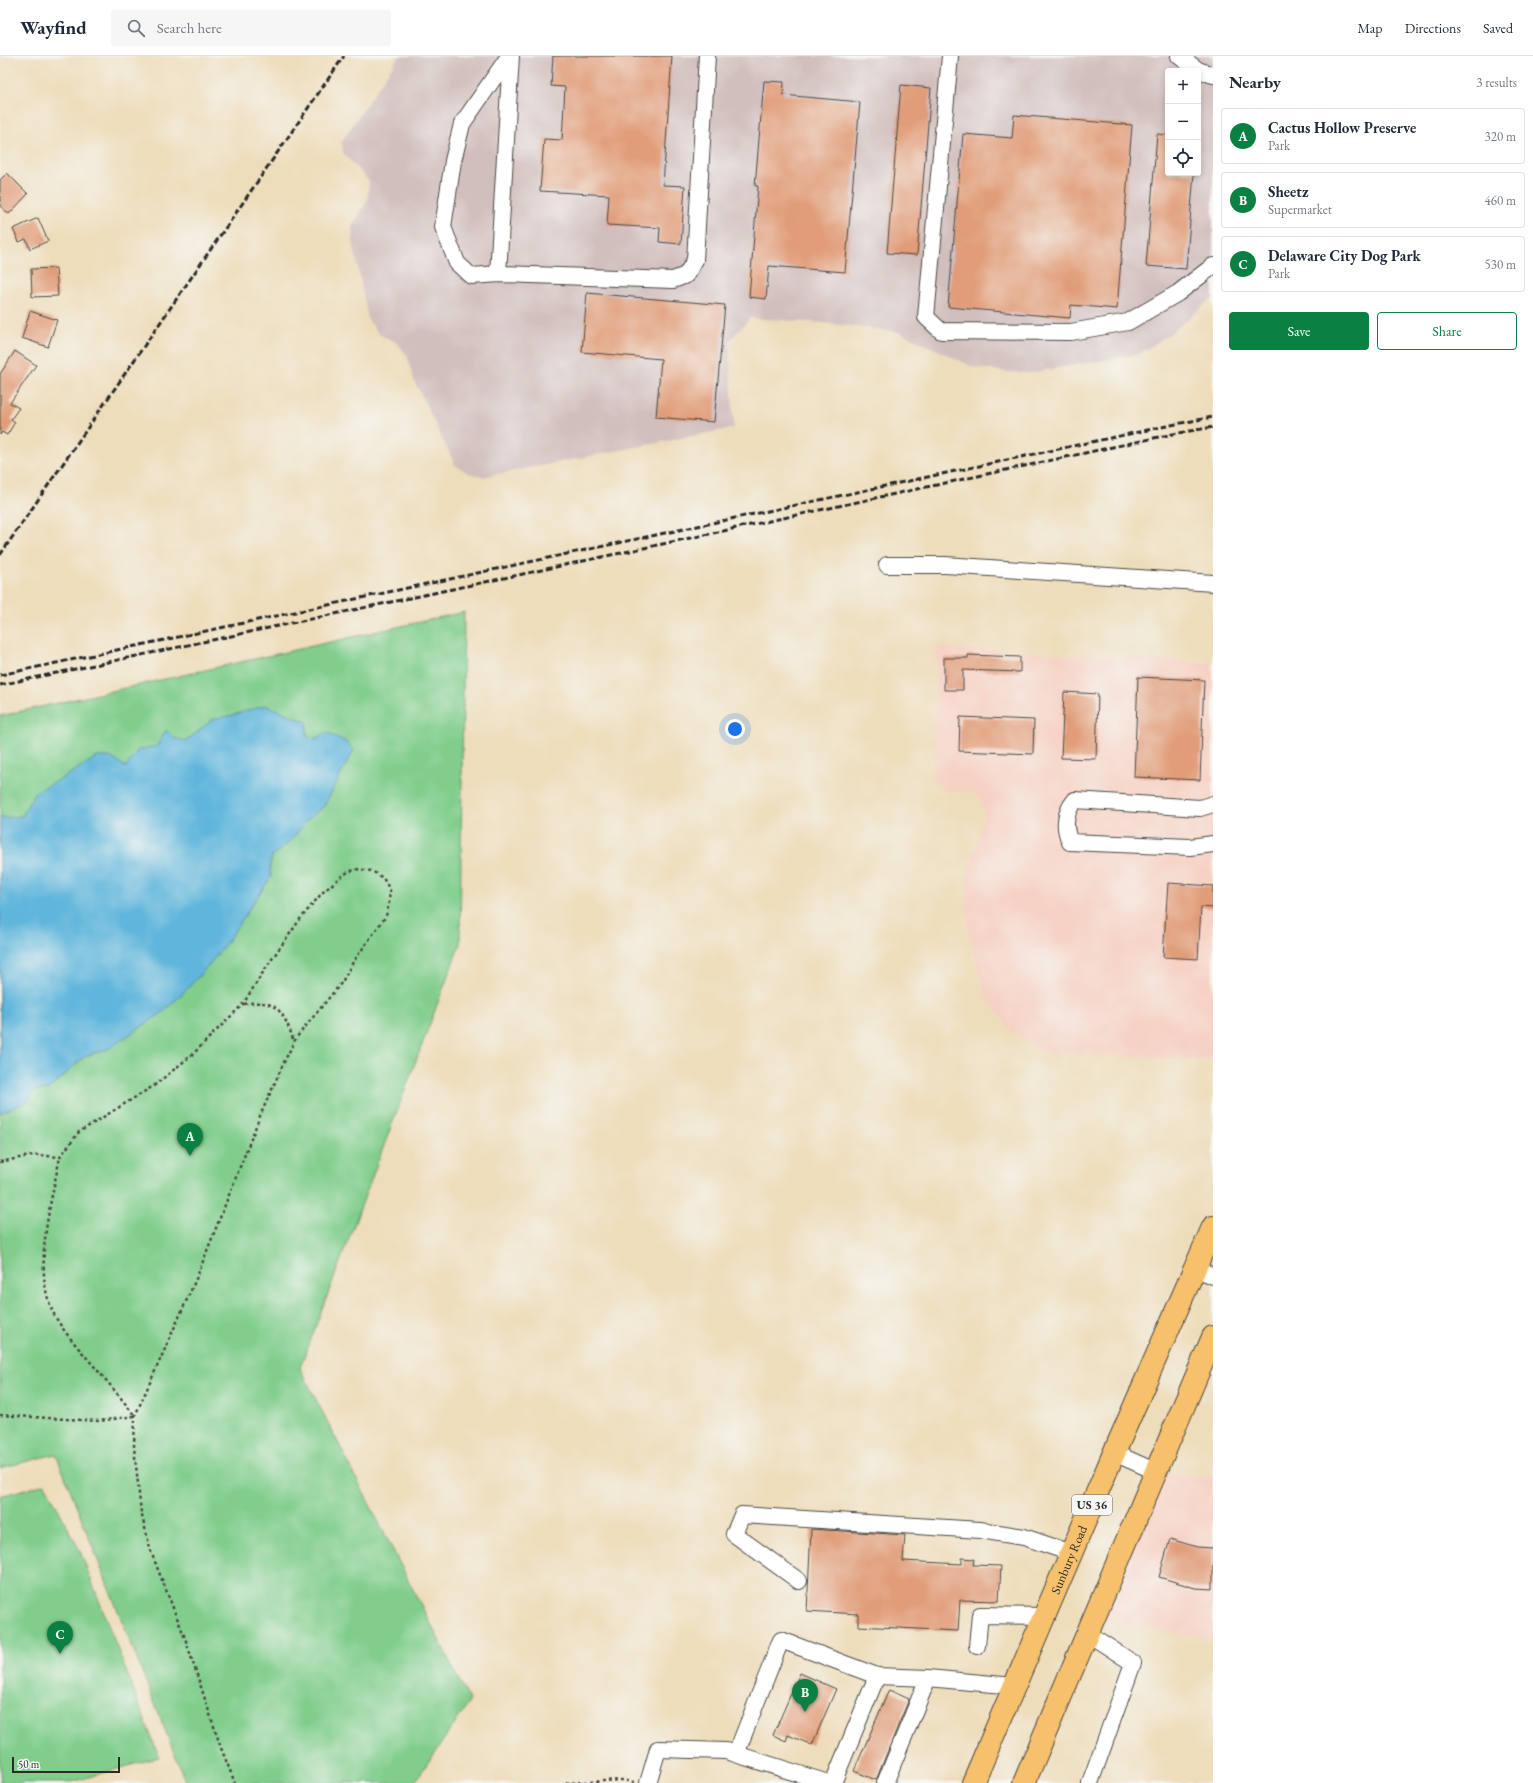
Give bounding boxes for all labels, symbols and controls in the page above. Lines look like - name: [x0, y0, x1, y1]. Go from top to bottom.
- search box: [111, 10, 391, 46]
- text: Wayfind: [20, 15, 87, 40]
- icon: search: [125, 17, 147, 39]
- text: Search here: [157, 18, 222, 37]
- text: Map: [1357, 19, 1383, 37]
- text: Directions: [1405, 19, 1461, 37]
- text: Saved: [1483, 19, 1513, 37]
- map controls: [1165, 68, 1201, 176]
- button: +: [1165, 68, 1201, 104]
- text: Nearby: [1229, 71, 1281, 93]
- text: 3 results: [1476, 74, 1517, 91]
- button: −: [1165, 104, 1201, 140]
- text: Cactus Hollow Preserve: [1268, 118, 1416, 137]
- text: A: [1238, 128, 1248, 145]
- text: 320 m: [1485, 128, 1516, 145]
- text: Park: [1268, 137, 1290, 154]
- button: locate: [1165, 140, 1201, 176]
- text: Sheetz: [1268, 182, 1308, 201]
- text: B: [1239, 192, 1247, 209]
- text: 460 m: [1485, 192, 1516, 209]
- text: Supermarket: [1268, 201, 1332, 218]
- text: Delaware City Dog Park: [1268, 246, 1421, 265]
- text: C: [1238, 256, 1248, 273]
- text: 530 m: [1485, 256, 1516, 273]
- text: Park: [1268, 265, 1290, 282]
- button: Save: [1229, 312, 1369, 350]
- button: Share: [1377, 312, 1517, 350]
- your location: [725, 719, 745, 739]
- pin: A: [177, 1123, 203, 1156]
- road number: US 36: [1072, 1495, 1112, 1515]
- street label: Sunbury Road: [1046, 1522, 1091, 1597]
- pin: C: [47, 1621, 73, 1654]
- pin: B: [792, 1679, 818, 1712]
- scale bar: [12, 1755, 120, 1774]
- text: 50 m: [18, 1757, 39, 1771]

